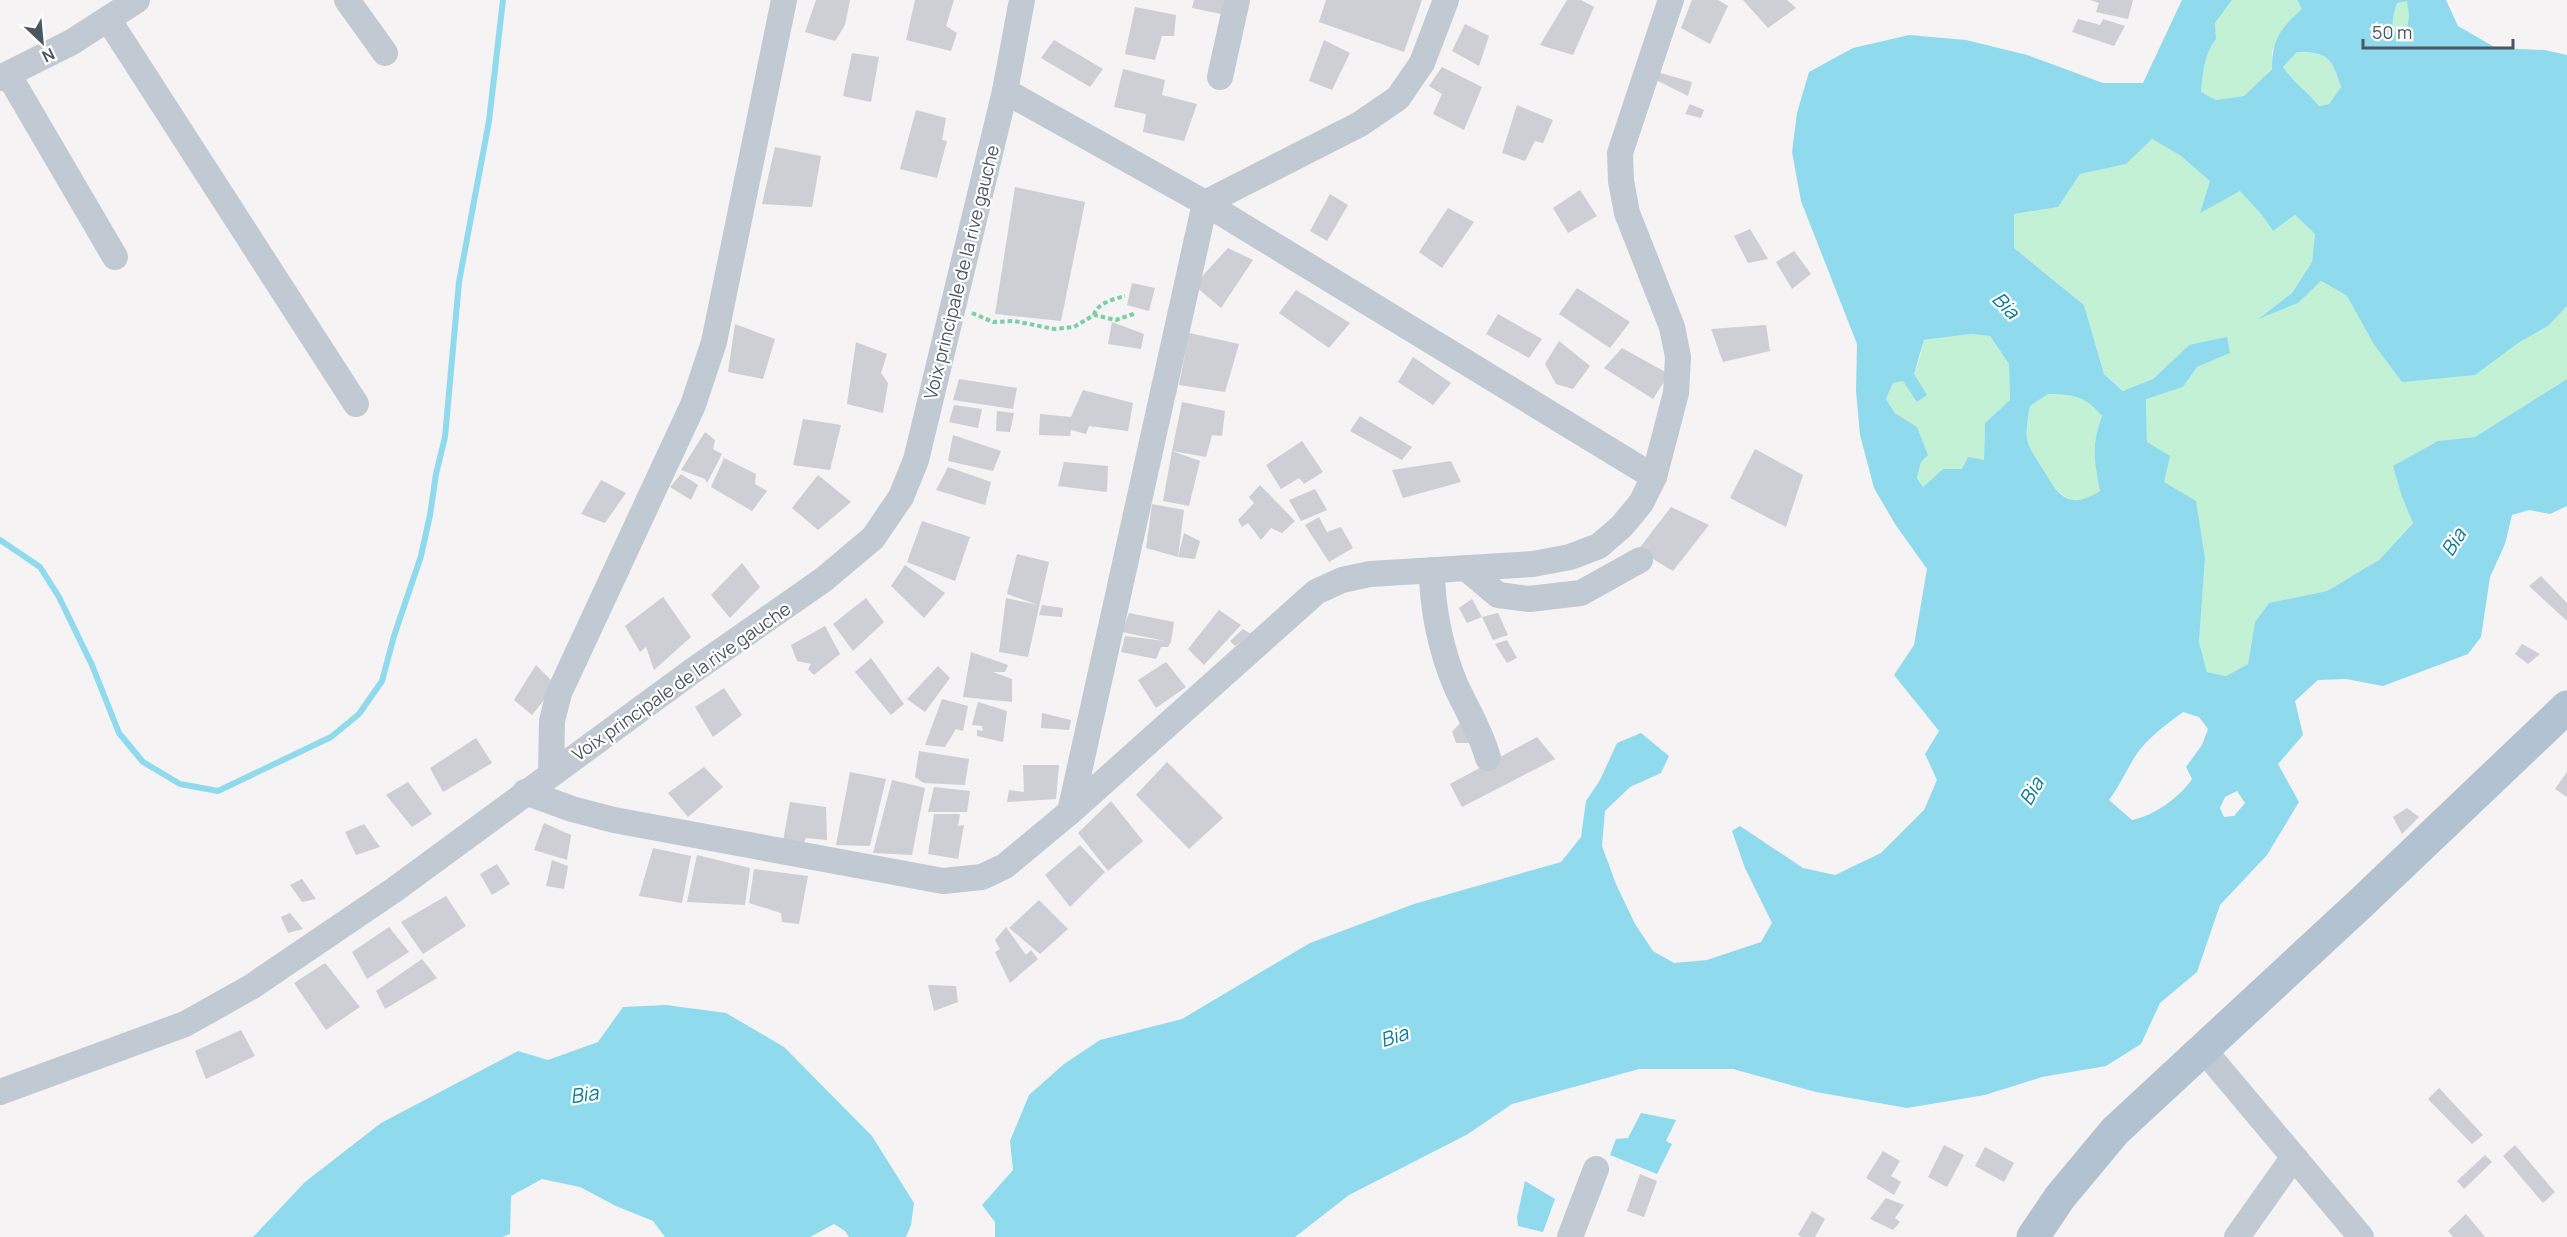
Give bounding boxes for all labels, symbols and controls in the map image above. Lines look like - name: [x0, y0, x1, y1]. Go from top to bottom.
- north arrow: [12, 12, 72, 72]
- scale bar: [2363, 12, 2513, 50]
- text: 50 m: [2372, 20, 2412, 44]
- text: N: [39, 43, 59, 68]
- street label: Voix principale de la rive gauche: [918, 142, 1004, 402]
- water label: Bia: [1987, 286, 2026, 325]
- water label: Bia: [2434, 522, 2472, 561]
- street label: Voix principale de la rive gauche: [567, 596, 795, 766]
- water label: Bia: [2012, 771, 2050, 810]
- water label: Bia: [1376, 1019, 1412, 1053]
- water label: Bia: [568, 1079, 601, 1109]

